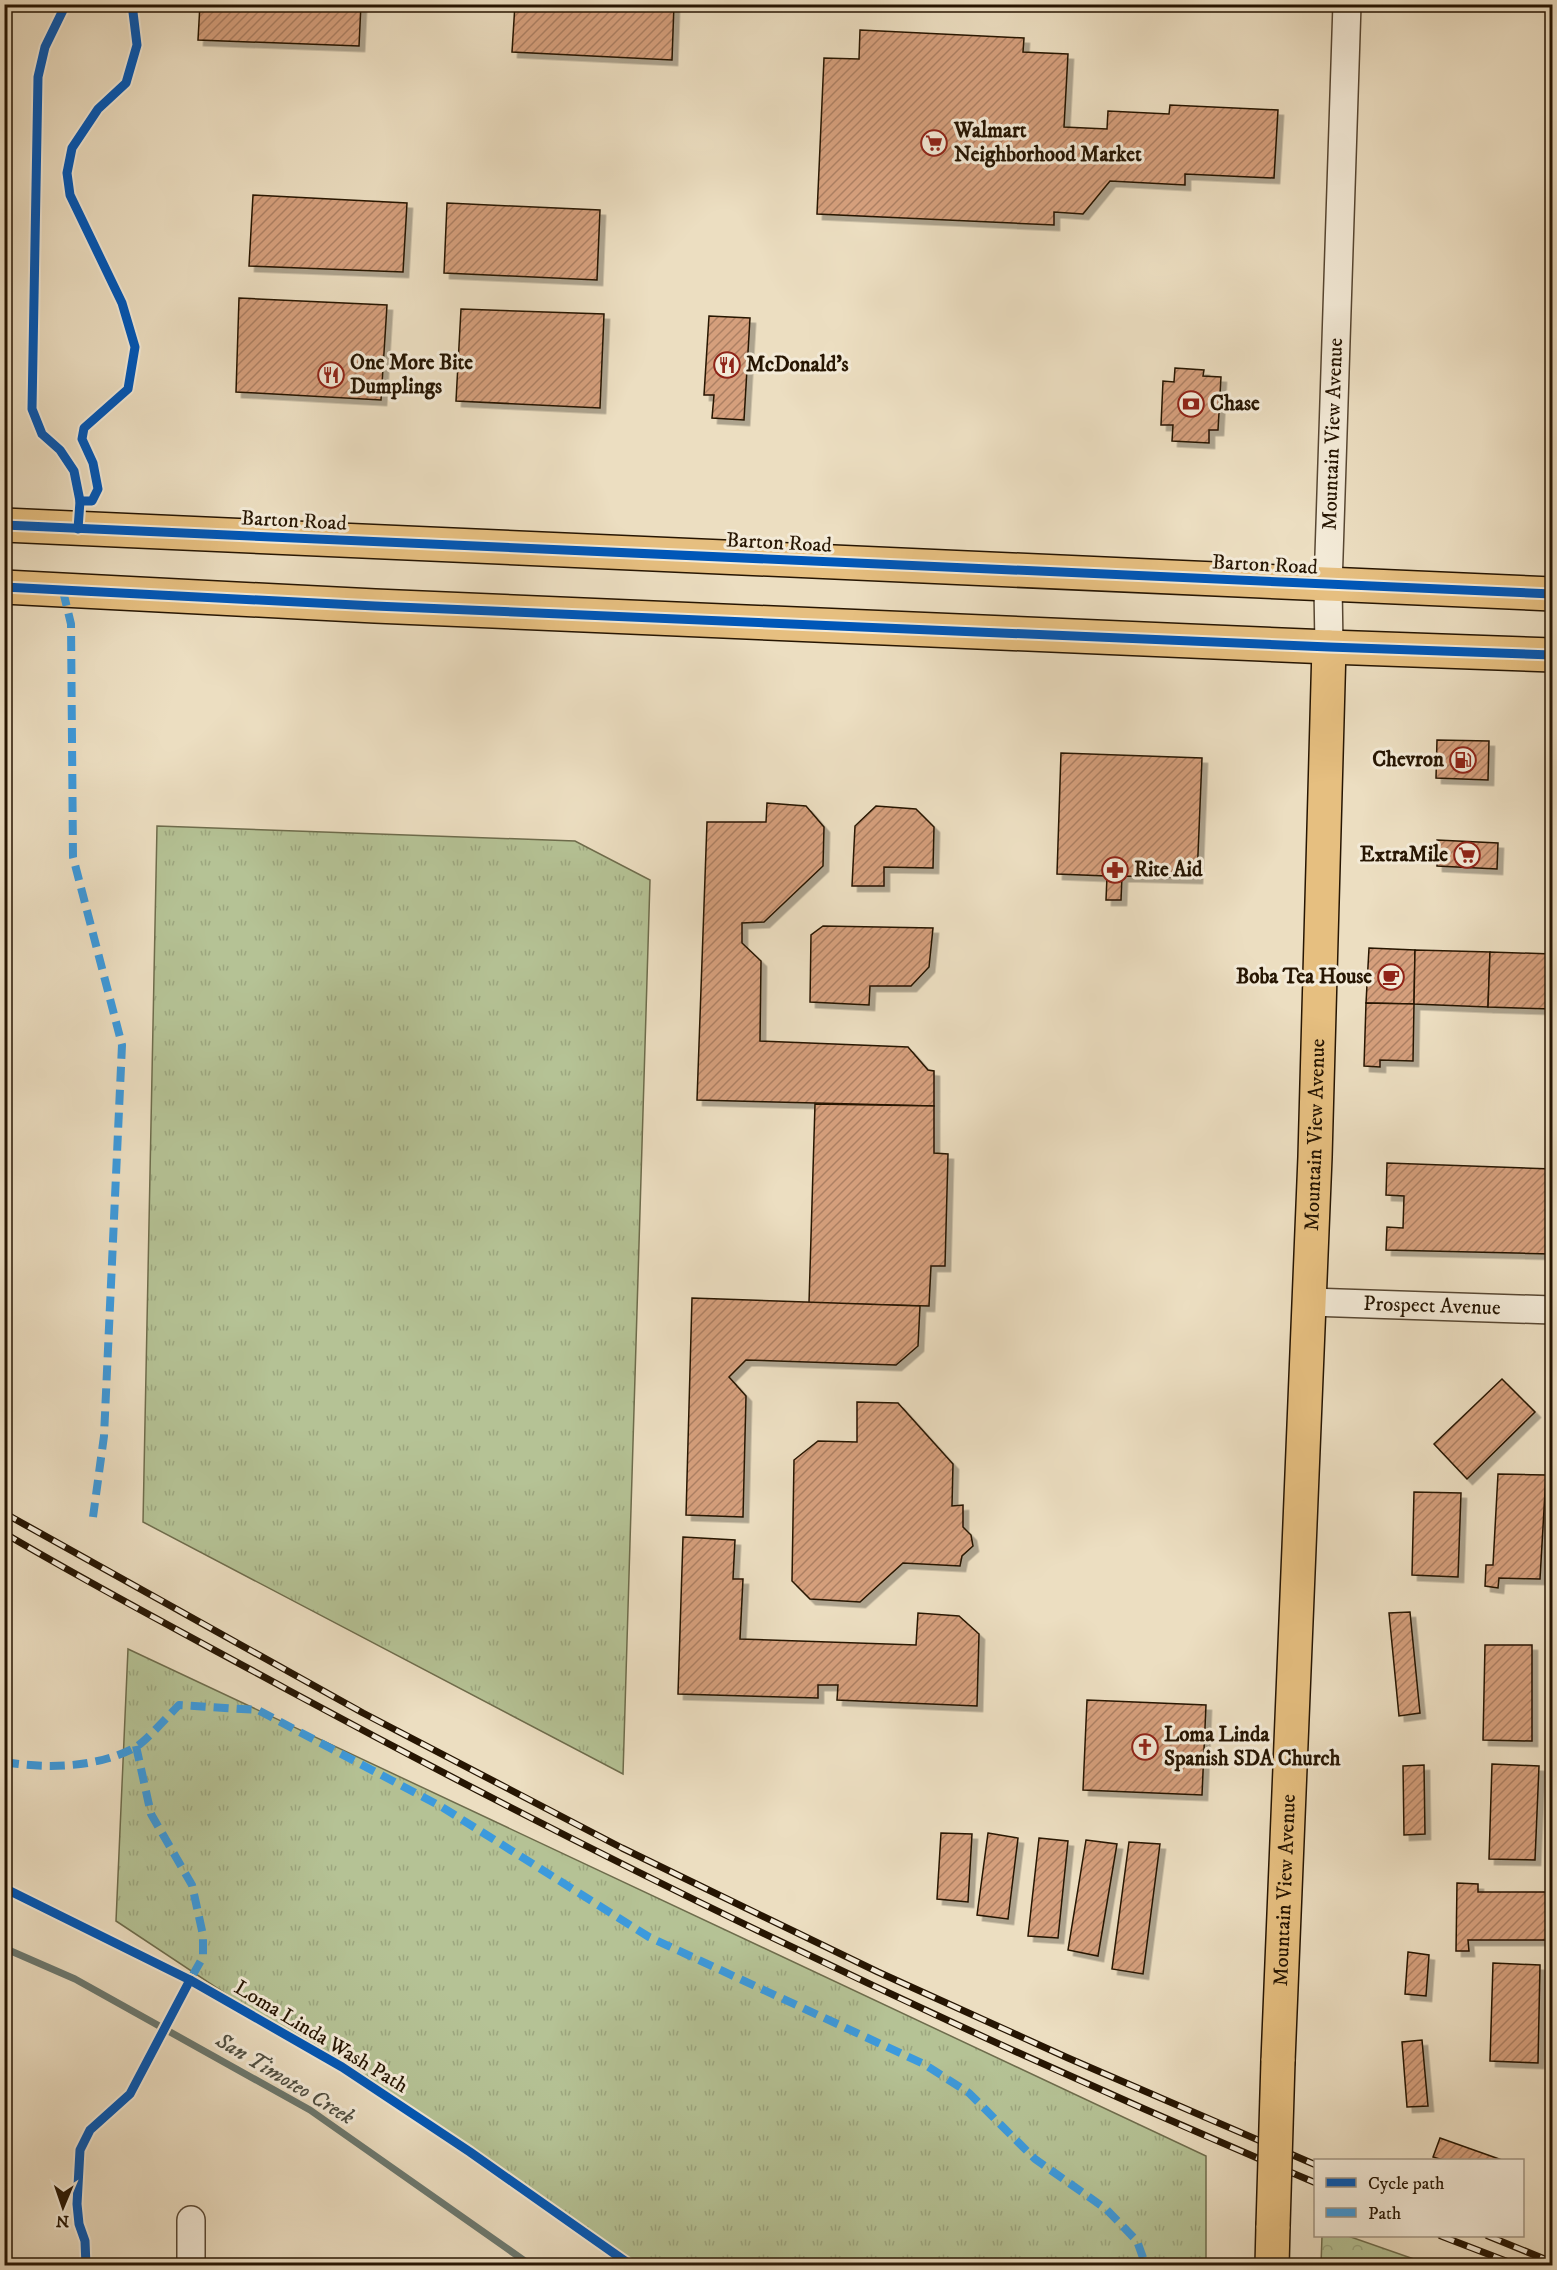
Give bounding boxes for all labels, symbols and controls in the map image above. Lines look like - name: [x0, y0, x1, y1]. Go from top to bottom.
- place label: Walmart Neighborhood Market: [953, 118, 1142, 168]
- supermarket icon: Walmart Neighborhood Market: [919, 128, 949, 158]
- street label: Mountain View Avenue: [1317, 337, 1349, 531]
- place label: One More Bite Dumplings: [350, 350, 473, 400]
- restaurant icon: McDonald's: [712, 350, 742, 380]
- place label: McDonald's: [746, 352, 849, 378]
- restaurant icon: One More Bite Dumplings: [316, 360, 346, 390]
- bank icon: Chase: [1176, 389, 1206, 419]
- place label: Chase: [1210, 391, 1260, 417]
- street label: Barton Road: [240, 505, 348, 537]
- street label: Barton Road: [725, 527, 833, 559]
- street label: Barton Road: [1211, 549, 1319, 581]
- fuel station icon: Chevron: [1448, 745, 1478, 775]
- place label: Chevron: [1372, 747, 1445, 773]
- supermarket icon: ExtraMile: [1452, 840, 1482, 870]
- place label: ExtraMile: [1360, 842, 1448, 868]
- pharmacy icon: Rite Aid: [1100, 855, 1130, 885]
- place label: Rite Aid: [1134, 857, 1203, 883]
- cafe icon: Boba Tea House: [1376, 962, 1406, 992]
- place label: Boba Tea House: [1236, 964, 1372, 990]
- street label: Mountain View Avenue: [1299, 1038, 1331, 1231]
- street label: Prospect Avenue: [1363, 1291, 1501, 1321]
- place label: Loma Linda Spanish SDA Church: [1164, 1722, 1341, 1772]
- church icon: Loma Linda Spanish SDA Church: [1130, 1732, 1160, 1762]
- street label: Mountain View Avenue: [1268, 1793, 1302, 1987]
- street label: Loma Linda Wash Path: [229, 1975, 413, 2099]
- water label: San Timoteo Creek: [210, 2027, 360, 2131]
- legend: [1314, 2159, 1524, 2237]
- text: Cycle path: [1368, 2173, 1445, 2195]
- north arrow: [33, 2177, 93, 2237]
- text: Path: [1368, 2203, 1402, 2225]
- text: N: [56, 2211, 69, 2231]

